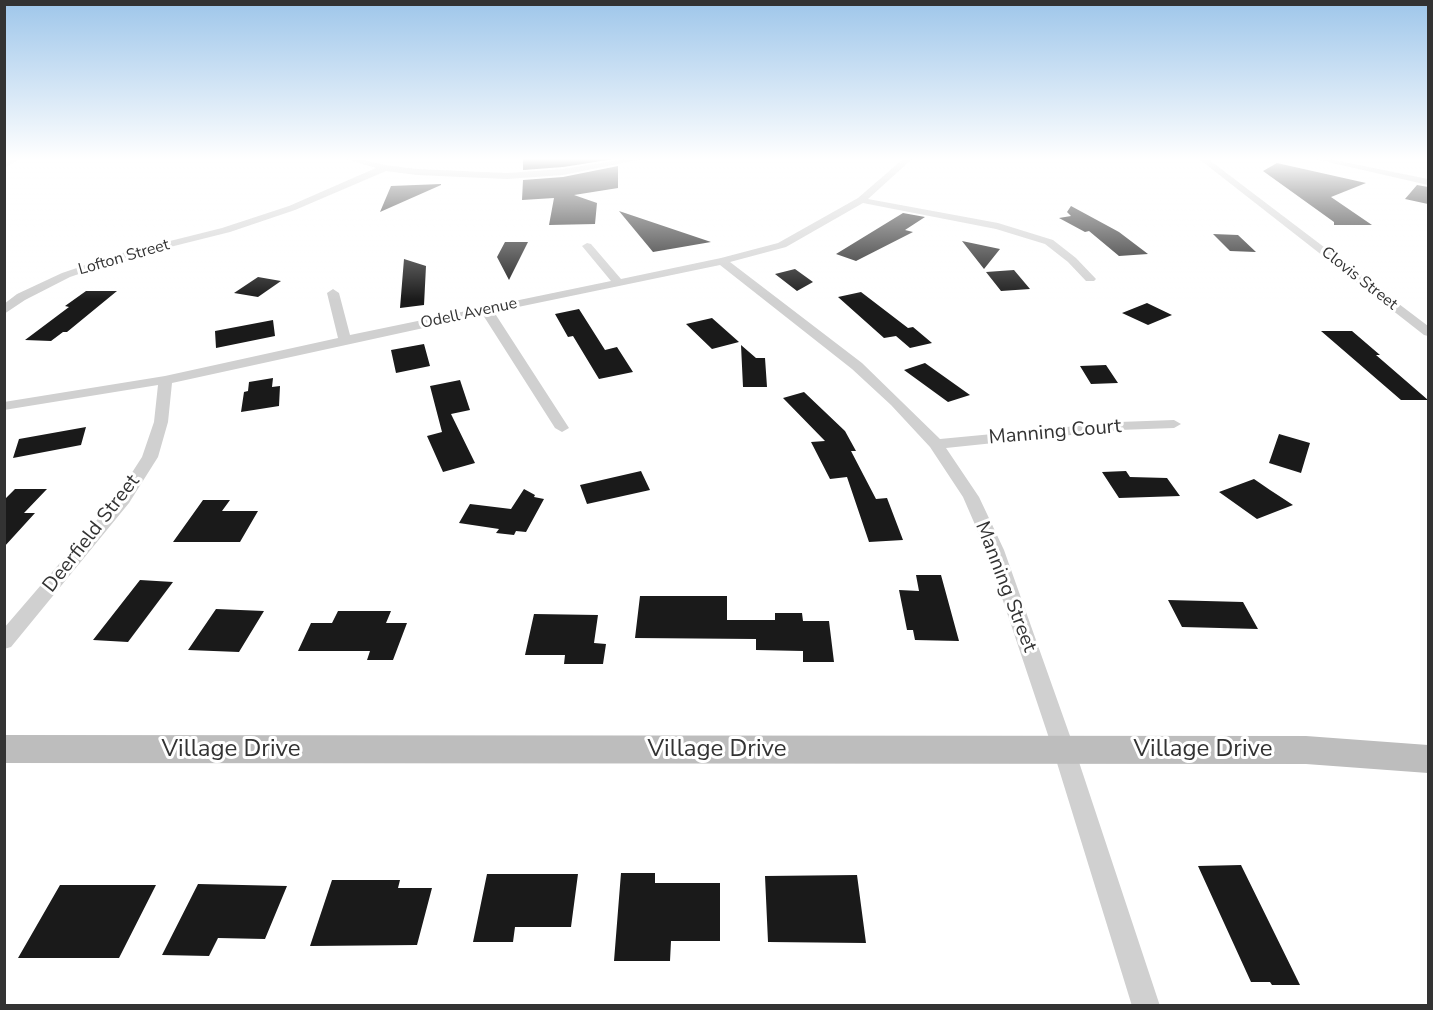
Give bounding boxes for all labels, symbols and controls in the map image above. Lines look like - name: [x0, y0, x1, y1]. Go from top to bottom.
- street label: Lofton Street: [76, 236, 172, 280]
- street label: Clovis Street: [1317, 243, 1401, 315]
- street label: Odell Avenue: [419, 294, 519, 334]
- street label: Manning Court: [988, 415, 1122, 451]
- street label: Deerfield Street: [39, 470, 145, 598]
- street label: Manning Street: [969, 518, 1041, 656]
- street label: Village Drive: [162, 736, 300, 764]
- street label: Village Drive: [648, 736, 786, 764]
- street label: Village Drive: [1134, 736, 1272, 764]

